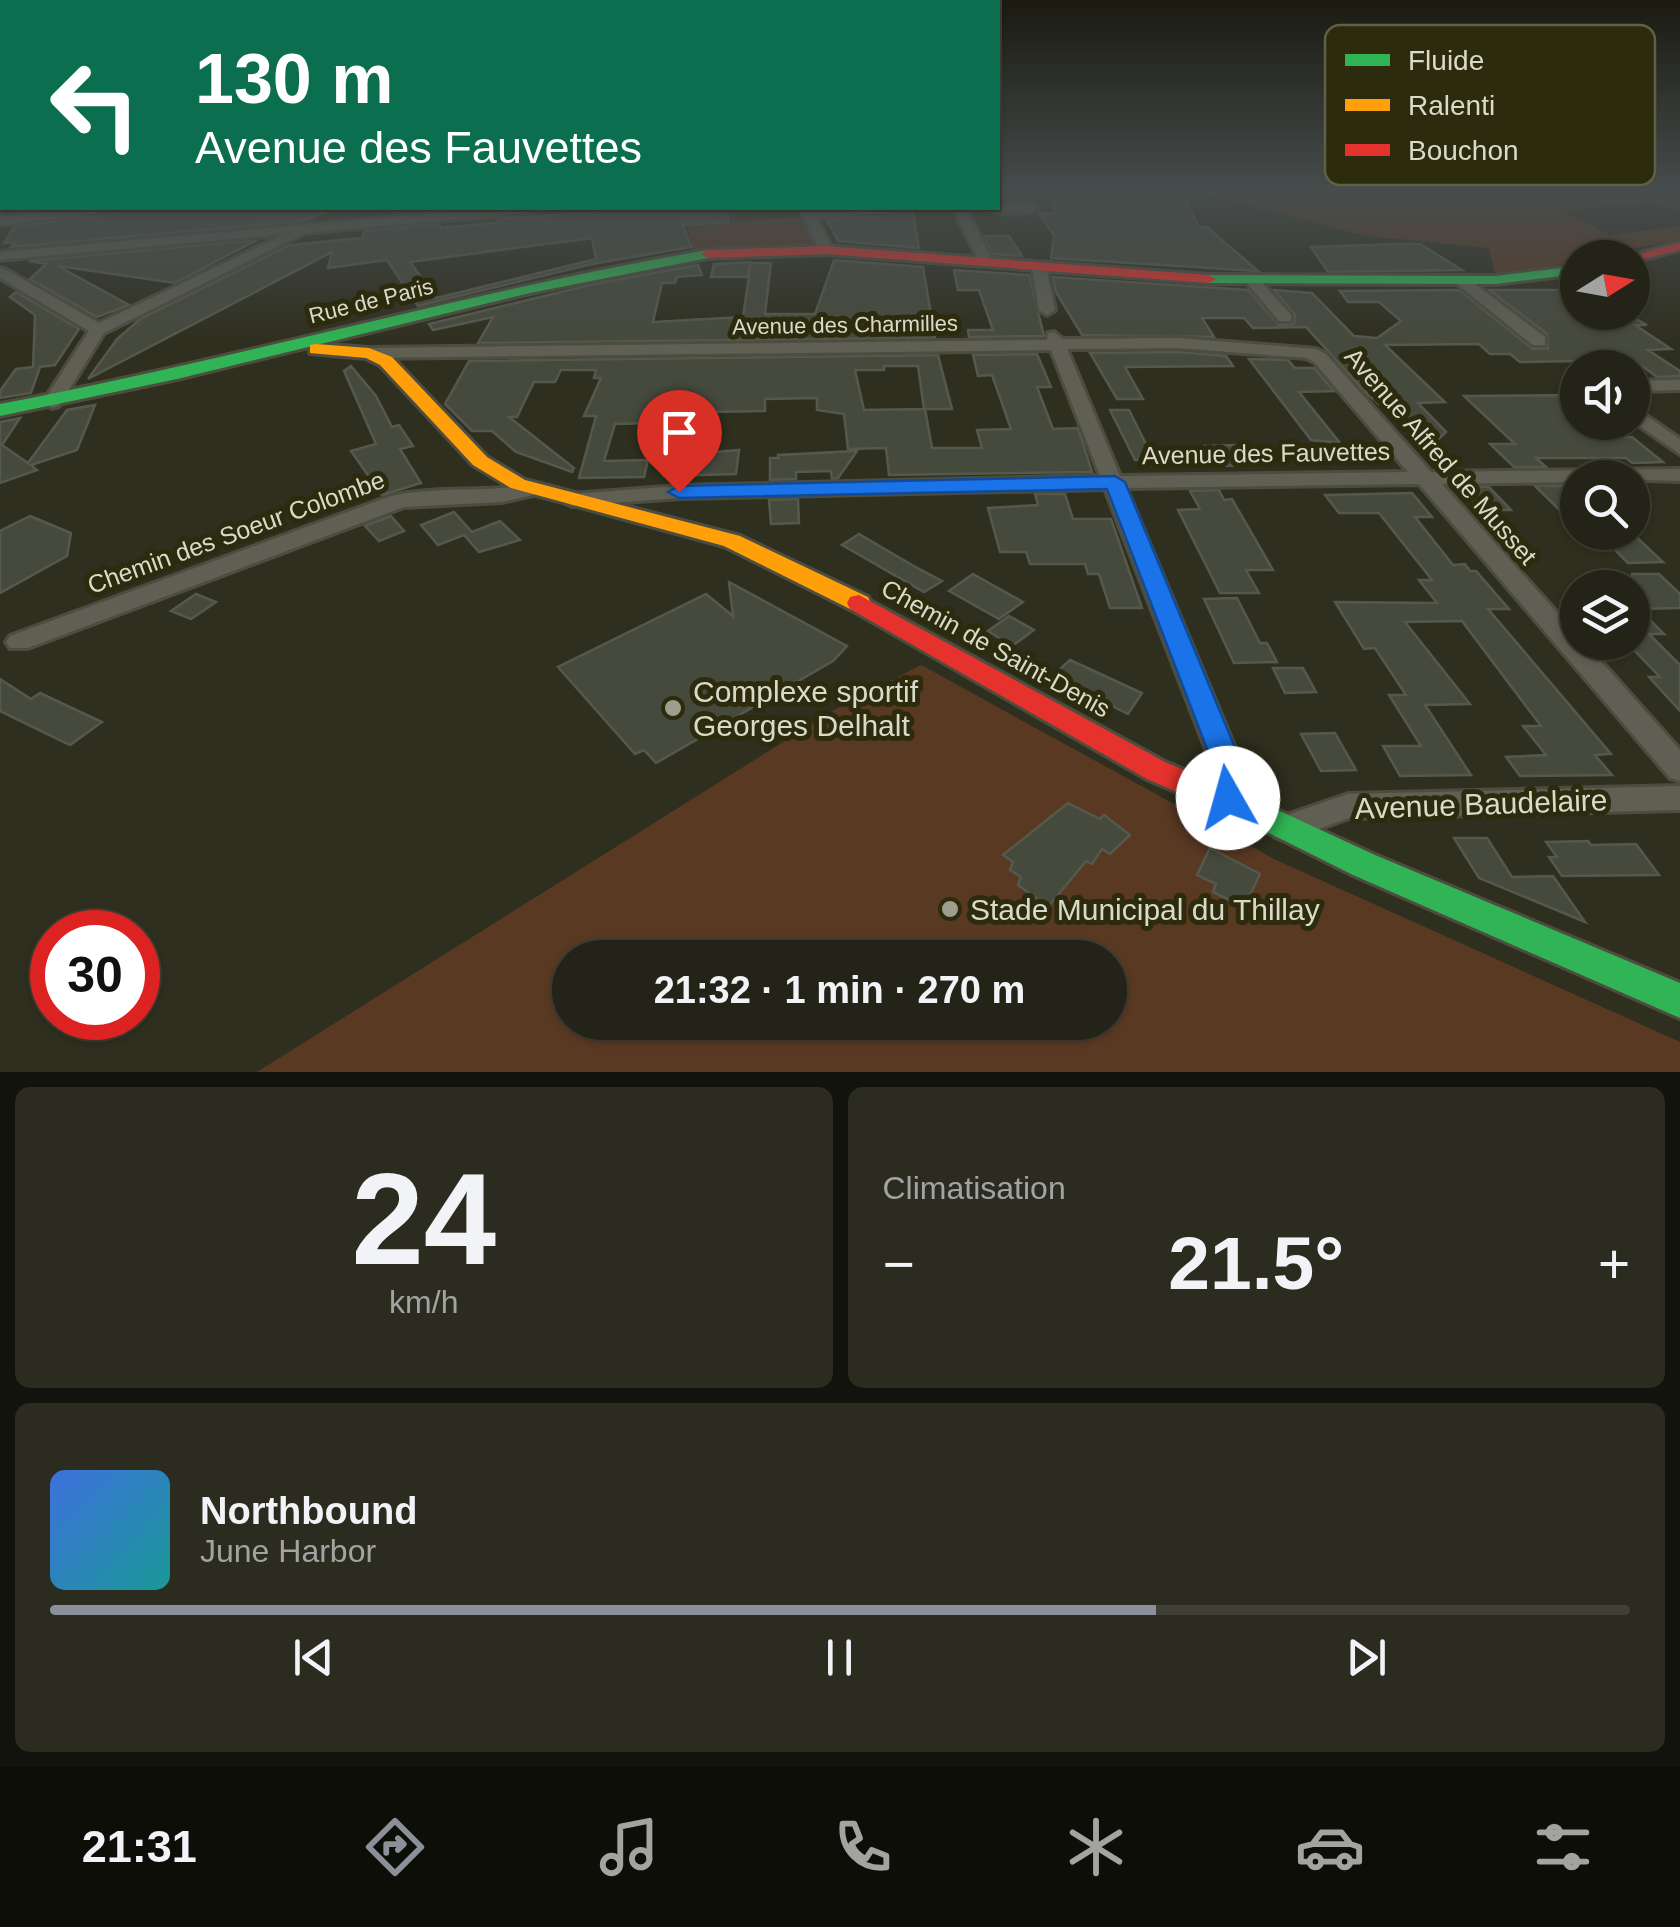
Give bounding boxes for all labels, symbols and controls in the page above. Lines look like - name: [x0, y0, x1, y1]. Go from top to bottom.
- legend: [1325, 25, 1655, 185]
- icon: left: [30, 40, 160, 170]
- text: 130 m: [195, 40, 393, 118]
- text: Fluide: [1408, 45, 1484, 76]
- text: Ralenti: [1408, 90, 1495, 121]
- text: Avenue des Fauvettes: [195, 122, 642, 173]
- text: Bouchon: [1408, 135, 1519, 166]
- north arrow: [1560, 240, 1650, 330]
- map controls: [1560, 240, 1650, 660]
- street label: Rue de Paris: [306, 273, 436, 329]
- street label: Avenue des Charmilles: [732, 311, 958, 339]
- street label: Avenue Alfred de Musset: [1339, 342, 1543, 570]
- button: sound: [1560, 350, 1650, 440]
- pin: [637, 390, 722, 493]
- icon: arrive: [652, 405, 707, 460]
- street label: Avenue des Fauvettes: [1142, 437, 1390, 469]
- button: search: [1560, 460, 1650, 550]
- street label: Chemin des Soeur Colombe: [84, 465, 388, 599]
- button: layers: [1560, 570, 1650, 660]
- street label: Chemin de Saint-Denis: [877, 573, 1115, 723]
- place label: Complexe sportif Georges Delhalt: [693, 675, 919, 742]
- marker: Complexe sportif Georges Delhalt: [662, 697, 684, 719]
- position arrow: [1176, 746, 1280, 850]
- street label: Avenue Baudelaire: [1354, 783, 1608, 825]
- place label: Stade Municipal du Thillay: [970, 893, 1320, 926]
- marker: Stade Municipal du Thillay: [939, 898, 961, 920]
- speed limit sign: 30: [30, 910, 160, 1040]
- text: 21:32 · 1 min · 270 m: [654, 969, 1025, 1011]
- text: 24: [351, 1146, 496, 1292]
- text: Climatisation: [883, 1170, 1066, 1206]
- text: 21.5°: [1168, 1221, 1344, 1305]
- text: −: [883, 1233, 915, 1295]
- text: +: [1598, 1233, 1630, 1295]
- text: km/h: [389, 1284, 458, 1320]
- text: Northbound: [200, 1490, 417, 1532]
- text: June Harbor: [200, 1533, 376, 1569]
- icon: previous: [286, 1630, 341, 1685]
- icon: pause: [812, 1630, 867, 1685]
- icon: next: [1339, 1630, 1394, 1685]
- icon: directions: [360, 1812, 430, 1882]
- icon: music: [594, 1812, 664, 1882]
- icon: phone: [828, 1812, 898, 1882]
- icon: climate: [1061, 1812, 1131, 1882]
- icon: car: [1295, 1812, 1365, 1882]
- icon: filters: [1528, 1812, 1598, 1882]
- text: 21:31: [82, 1821, 197, 1872]

